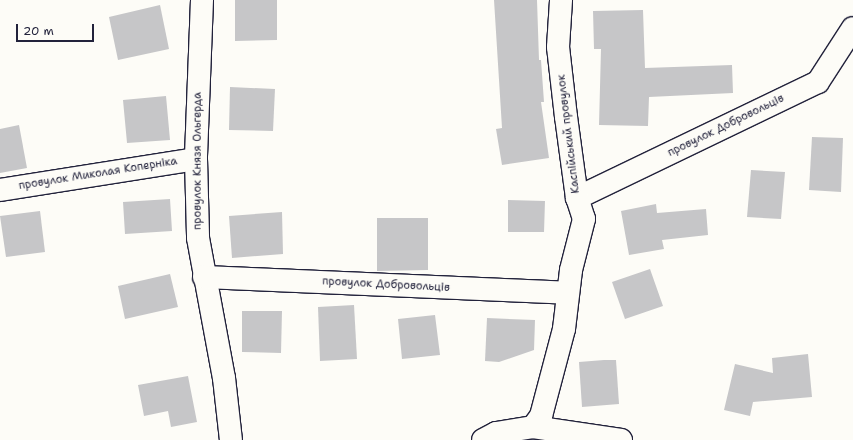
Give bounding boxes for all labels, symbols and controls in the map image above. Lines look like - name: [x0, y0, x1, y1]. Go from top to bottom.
- scale bar: [18, 16, 96, 42]
- text: 20 m: [23, 23, 54, 39]
- street label: Каспійський провулок: [555, 74, 583, 194]
- street label: провулок Князя Ольгерда: [191, 92, 205, 230]
- street label: провулок Добровольців: [666, 92, 786, 160]
- street label: провулок Миколая Коперніка: [18, 155, 178, 193]
- street label: провулок Добровольців: [322, 275, 450, 295]

